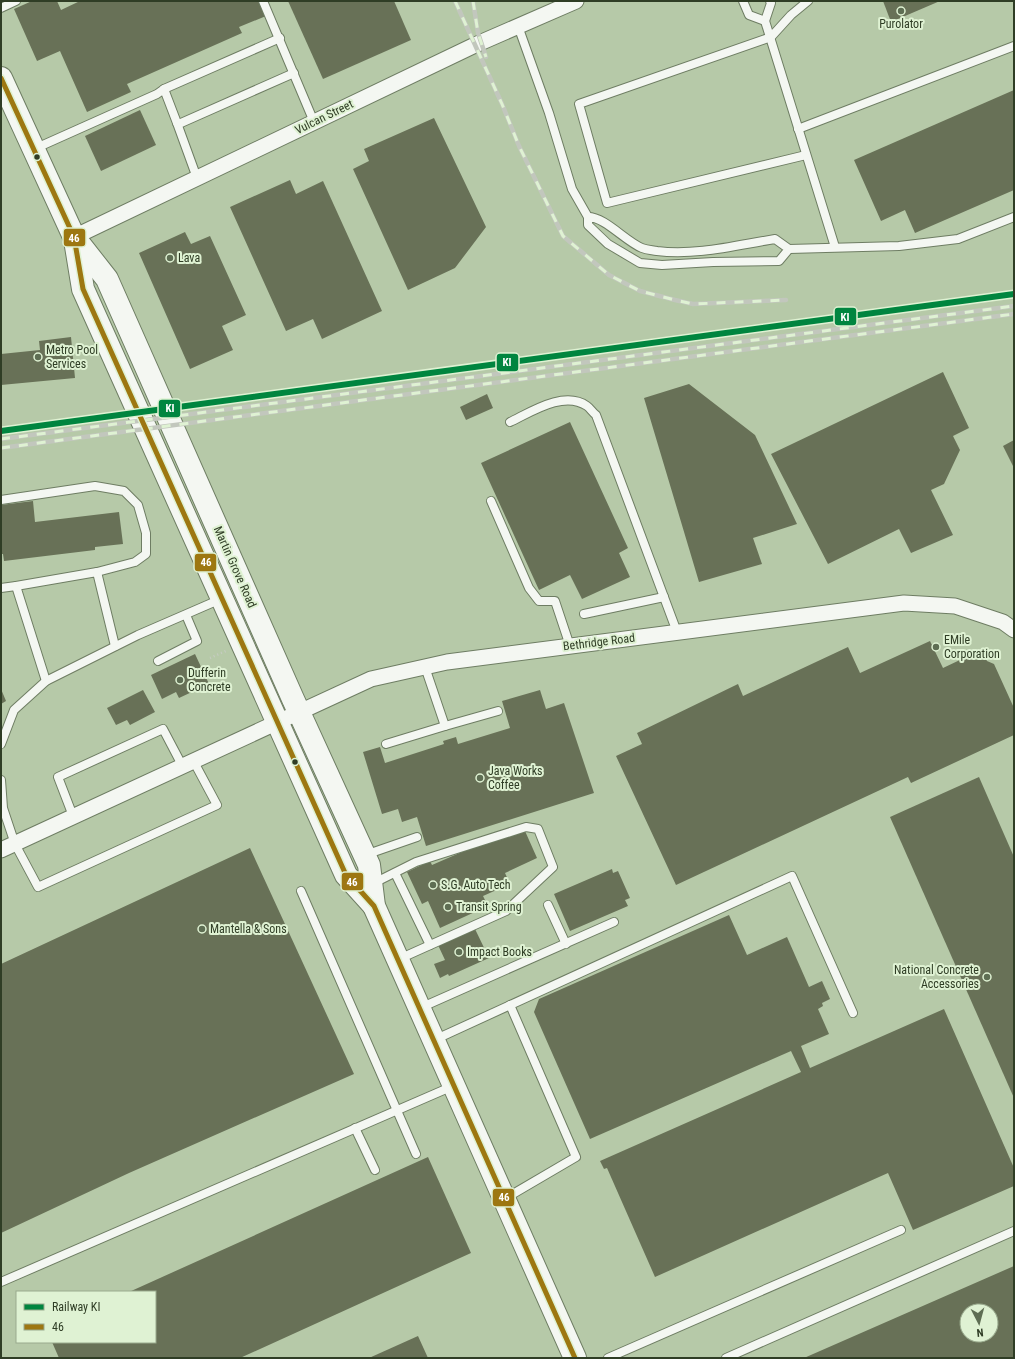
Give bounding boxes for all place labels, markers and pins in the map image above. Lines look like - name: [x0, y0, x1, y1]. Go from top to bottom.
- marker: Purolator: [896, 6, 906, 16]
- place label: Purolator: [879, 17, 923, 31]
- unlabelled marker: [32, 152, 42, 162]
- place label: Lava: [178, 251, 200, 265]
- marker: Lava: [165, 253, 175, 263]
- place label: Metro Pool Services: [46, 343, 98, 371]
- marker: Metro Pool Services: [33, 352, 43, 362]
- place label: EMile Corporation: [944, 633, 1000, 661]
- marker: EMile Corporation: [931, 642, 941, 652]
- place label: Dufferin Concrete: [188, 666, 231, 694]
- marker: Dufferin Concrete: [175, 675, 185, 685]
- unlabelled marker: [290, 757, 300, 767]
- place label: Java Works Coffee: [488, 764, 543, 792]
- marker: Java Works Coffee: [475, 773, 485, 783]
- place label: S.G. Auto Tech: [441, 878, 511, 892]
- marker: S.G. Auto Tech: [428, 880, 438, 890]
- place label: Transit Spring: [456, 900, 522, 914]
- marker: Transit Spring: [443, 902, 453, 912]
- place label: Mantella & Sons: [210, 922, 287, 936]
- marker: Mantella & Sons: [197, 924, 207, 934]
- place label: Impact Books: [467, 945, 532, 959]
- marker: Impact Books: [454, 947, 464, 957]
- place label: National Concrete Accessories: [894, 963, 979, 991]
- marker: National Concrete Accessories: [982, 972, 992, 982]

